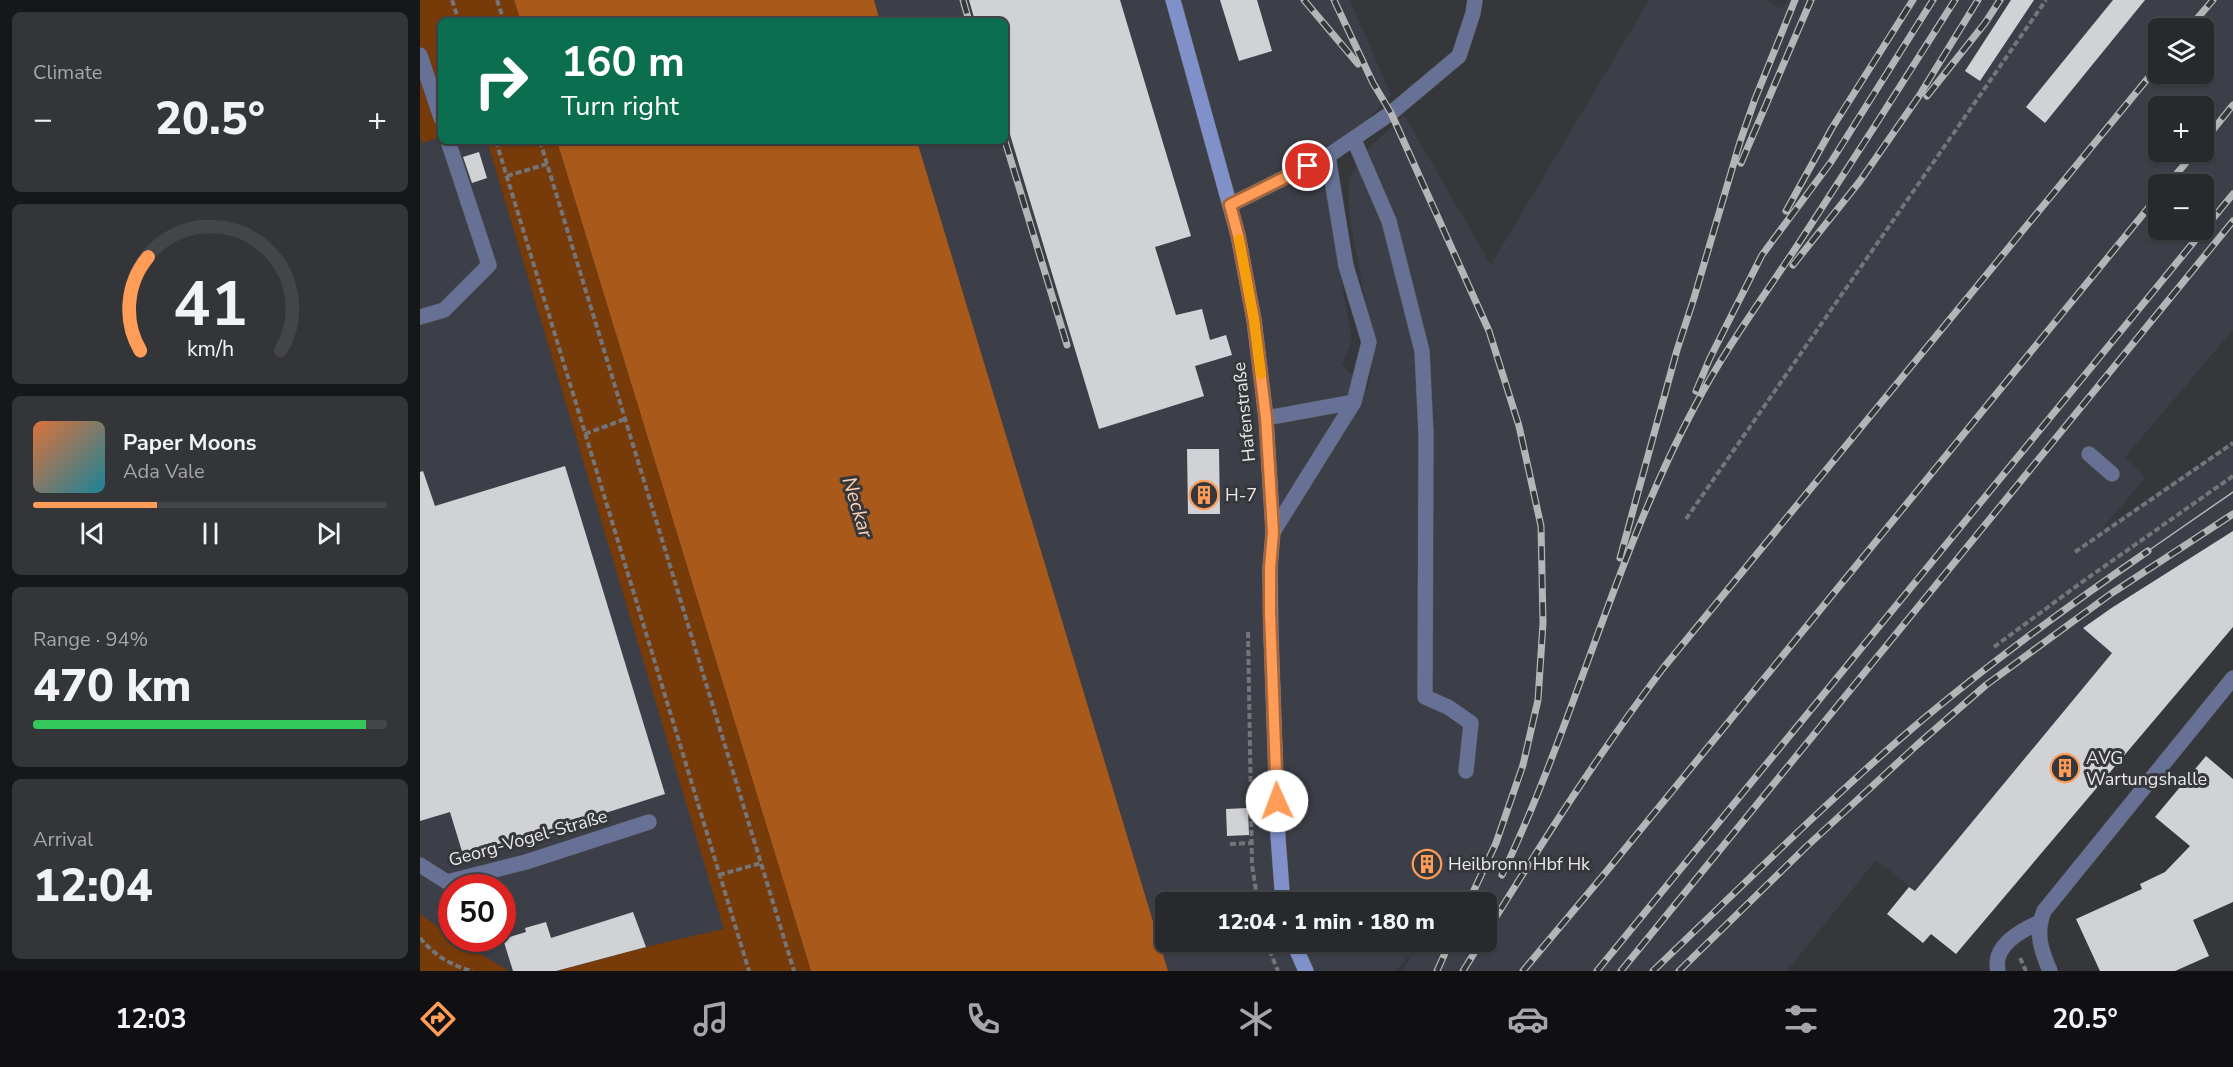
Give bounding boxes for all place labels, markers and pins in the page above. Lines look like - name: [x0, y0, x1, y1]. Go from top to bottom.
- pin: [1282, 140, 1333, 191]
- building icon: H-7: [1188, 479, 1220, 511]
- place label: H-7: [1225, 483, 1257, 507]
- place label: AVG Wartungshalle: [2086, 746, 2207, 791]
- building icon: AVG Wartungshalle: [2049, 752, 2081, 784]
- building icon: Heilbronn Hbf Hk: [1411, 848, 1443, 880]
- place label: Heilbronn Hbf Hk: [1448, 852, 1591, 876]

